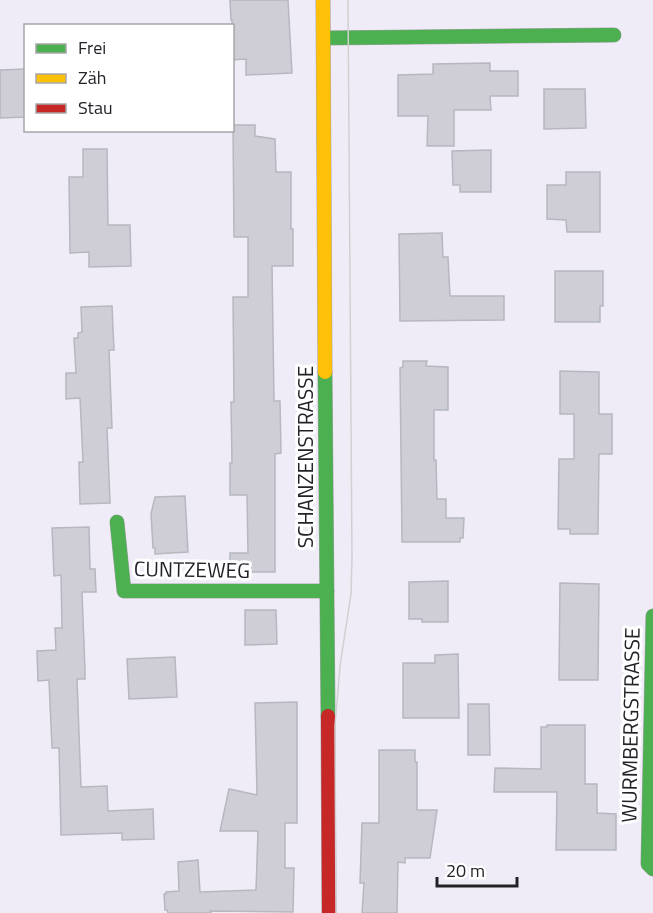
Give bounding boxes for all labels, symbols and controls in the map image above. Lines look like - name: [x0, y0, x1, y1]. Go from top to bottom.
- legend: [24, 24, 234, 132]
- text: Frei: [78, 34, 106, 61]
- text: Zäh: [78, 64, 106, 91]
- text: Stau: [78, 94, 113, 121]
- street label: SCHANZENSTRASSE: [289, 366, 321, 548]
- street label: CUNTZEWEG: [134, 552, 250, 586]
- street label: WURMBERGSTRASSE: [612, 627, 648, 823]
- scale bar: [437, 850, 516, 888]
- text: 20 m: [446, 857, 485, 884]

